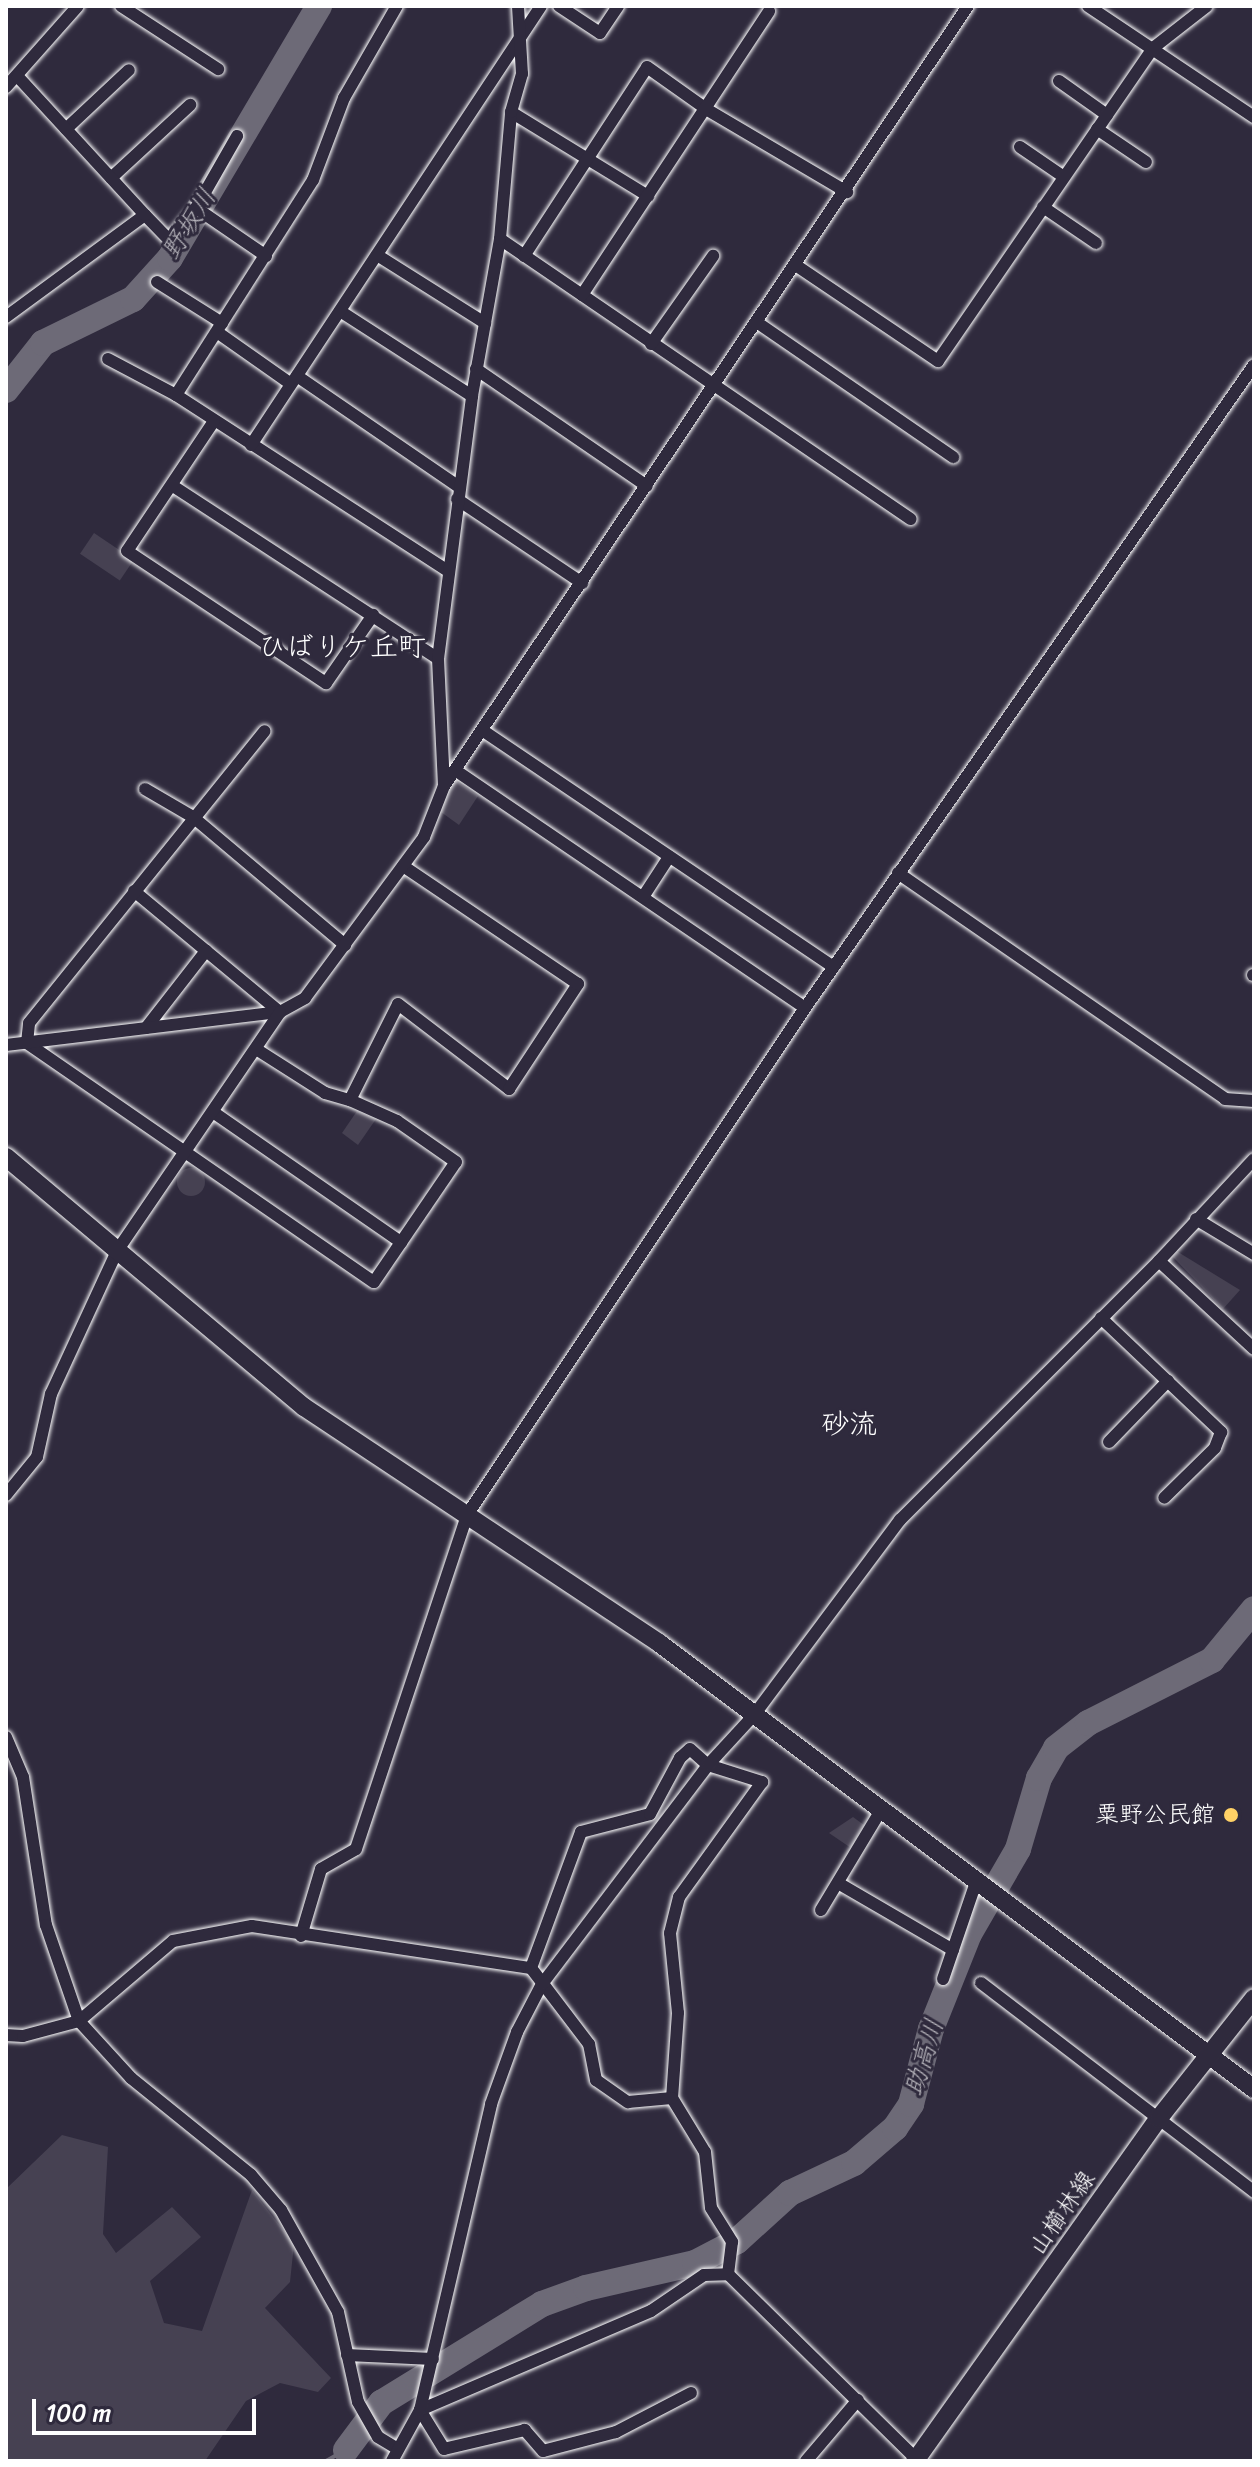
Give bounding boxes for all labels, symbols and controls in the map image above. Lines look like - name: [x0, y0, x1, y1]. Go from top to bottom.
- water label: 野坂川: [155, 183, 223, 265]
- district label: ひばりケ丘町: [258, 630, 426, 664]
- district label: 砂流: [821, 1407, 877, 1441]
- place label: 粟野公民館: [1095, 1801, 1215, 1829]
- marker: 粟野公民館: [1222, 1806, 1240, 1824]
- water label: 助高川: [898, 2015, 950, 2099]
- street label: 山櫛林線: [1023, 2165, 1101, 2261]
- scale bar: [36, 2383, 260, 2433]
- text: 100 m: [46, 2392, 111, 2434]

